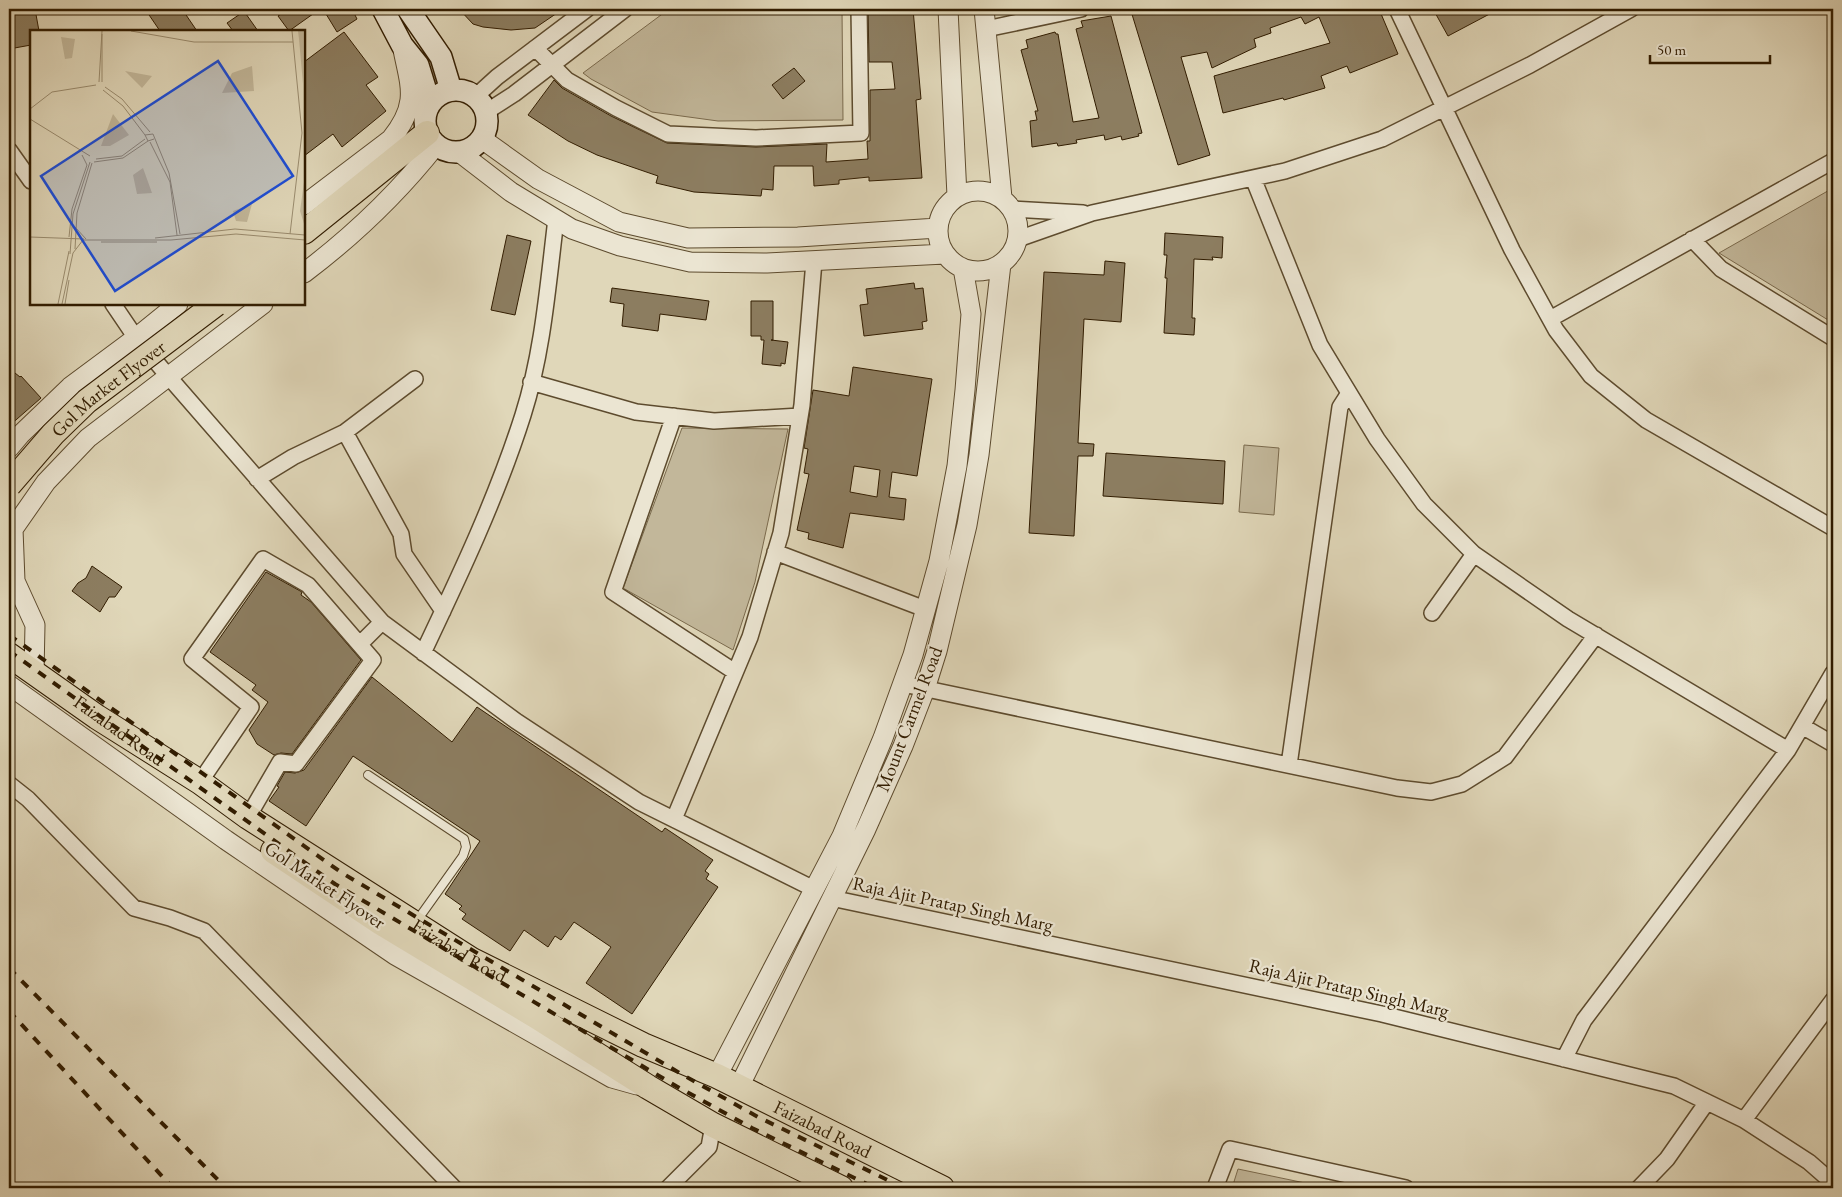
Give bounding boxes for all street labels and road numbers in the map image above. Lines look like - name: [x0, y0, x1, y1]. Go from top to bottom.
- street label: Gol Market Flyover: [45, 334, 171, 442]
- street label: Mount Carmel Road: [870, 642, 948, 795]
- street label: Faizabad Road: [69, 689, 171, 771]
- street label: Gol Market Flyover: [260, 835, 391, 935]
- street label: Raja Ajit Pratap Singh Marg: [850, 871, 1056, 938]
- street label: Faizabad Road: [407, 912, 512, 988]
- street label: Raja Ajit Pratap Singh Marg: [1247, 953, 1452, 1023]
- street label: Faizabad Road: [770, 1094, 876, 1164]

